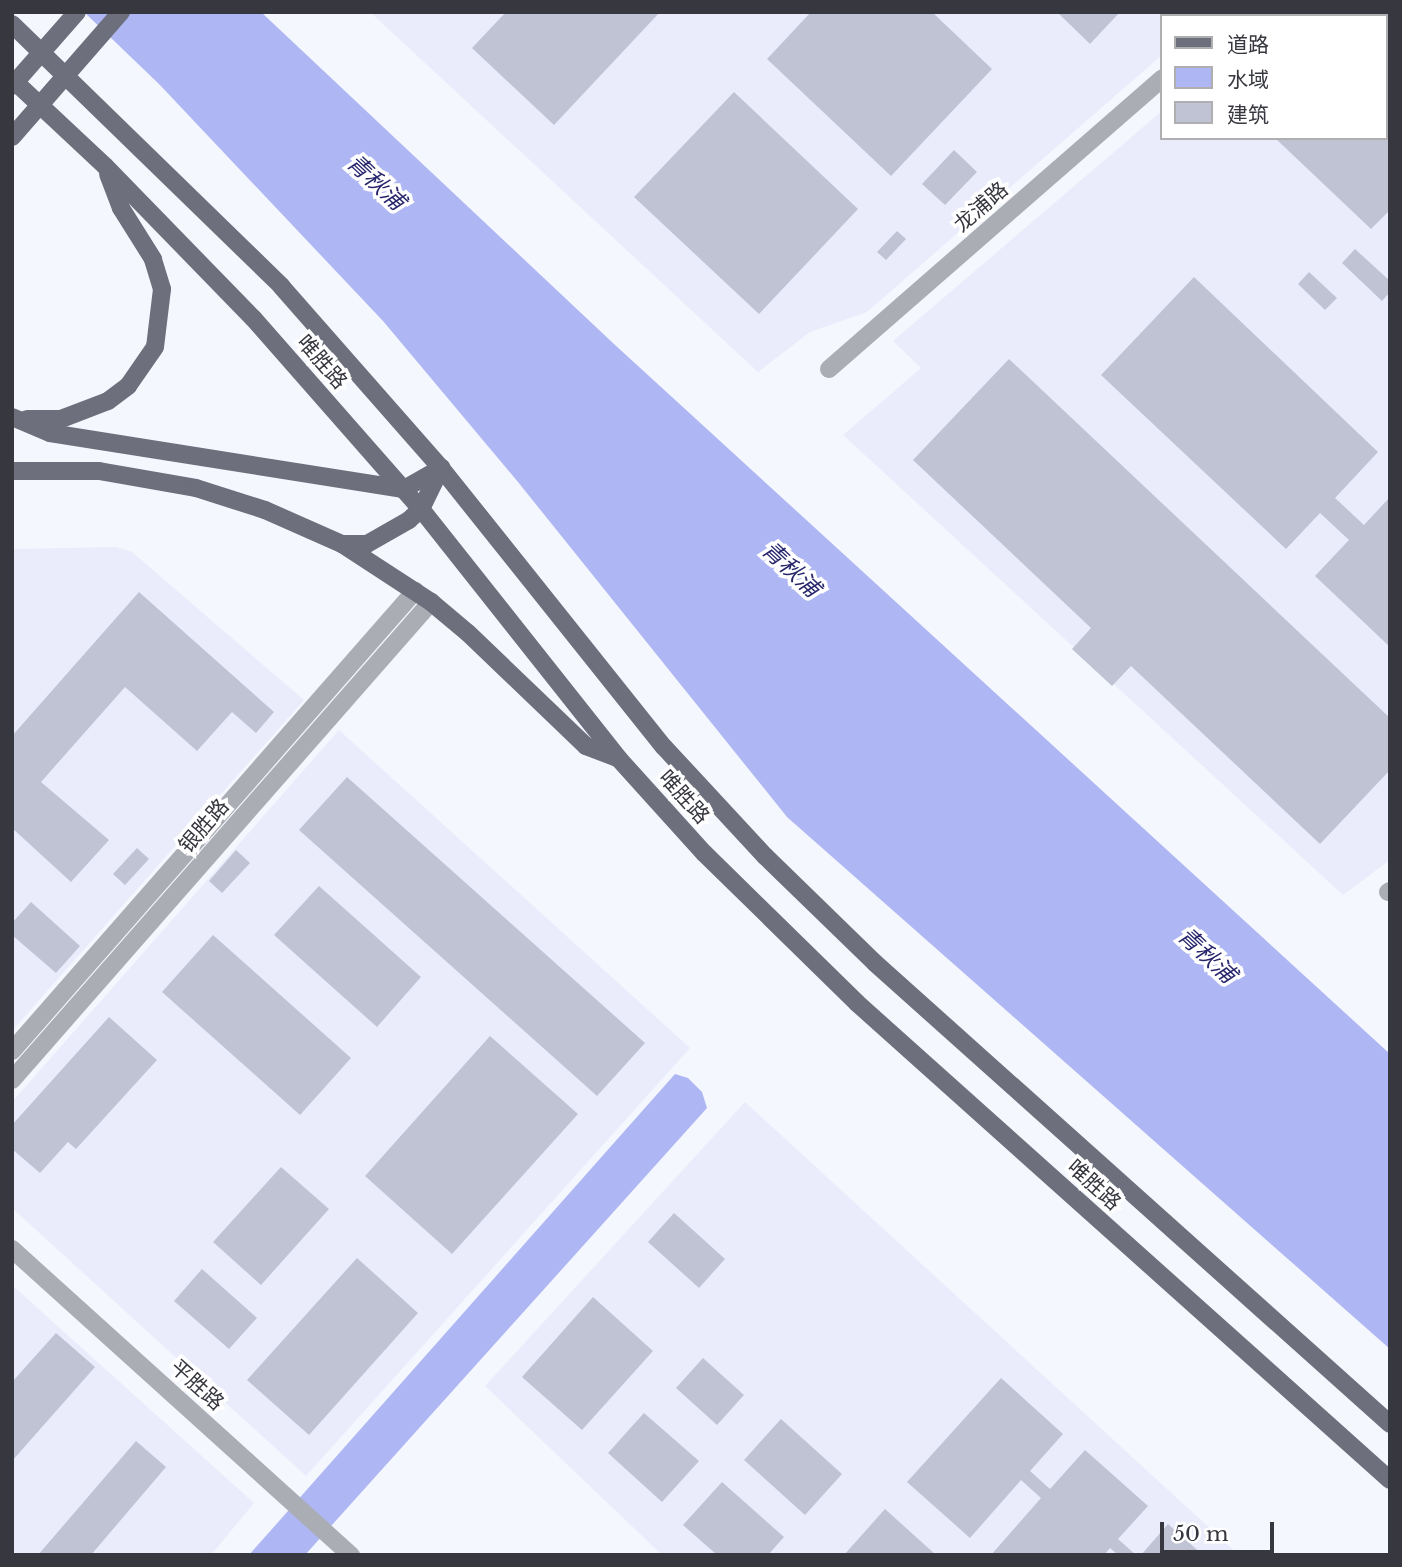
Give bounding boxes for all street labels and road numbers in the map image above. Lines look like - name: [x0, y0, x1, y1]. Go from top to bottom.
- street label: 龙浦路: [949, 177, 1013, 237]
- street label: 唯胜路: [292, 330, 352, 394]
- street label: 唯胜路: [654, 765, 714, 829]
- street label: 银胜路: [174, 794, 234, 858]
- street label: 唯胜路: [1062, 1155, 1126, 1215]
- street label: 平胜路: [165, 1355, 229, 1415]

